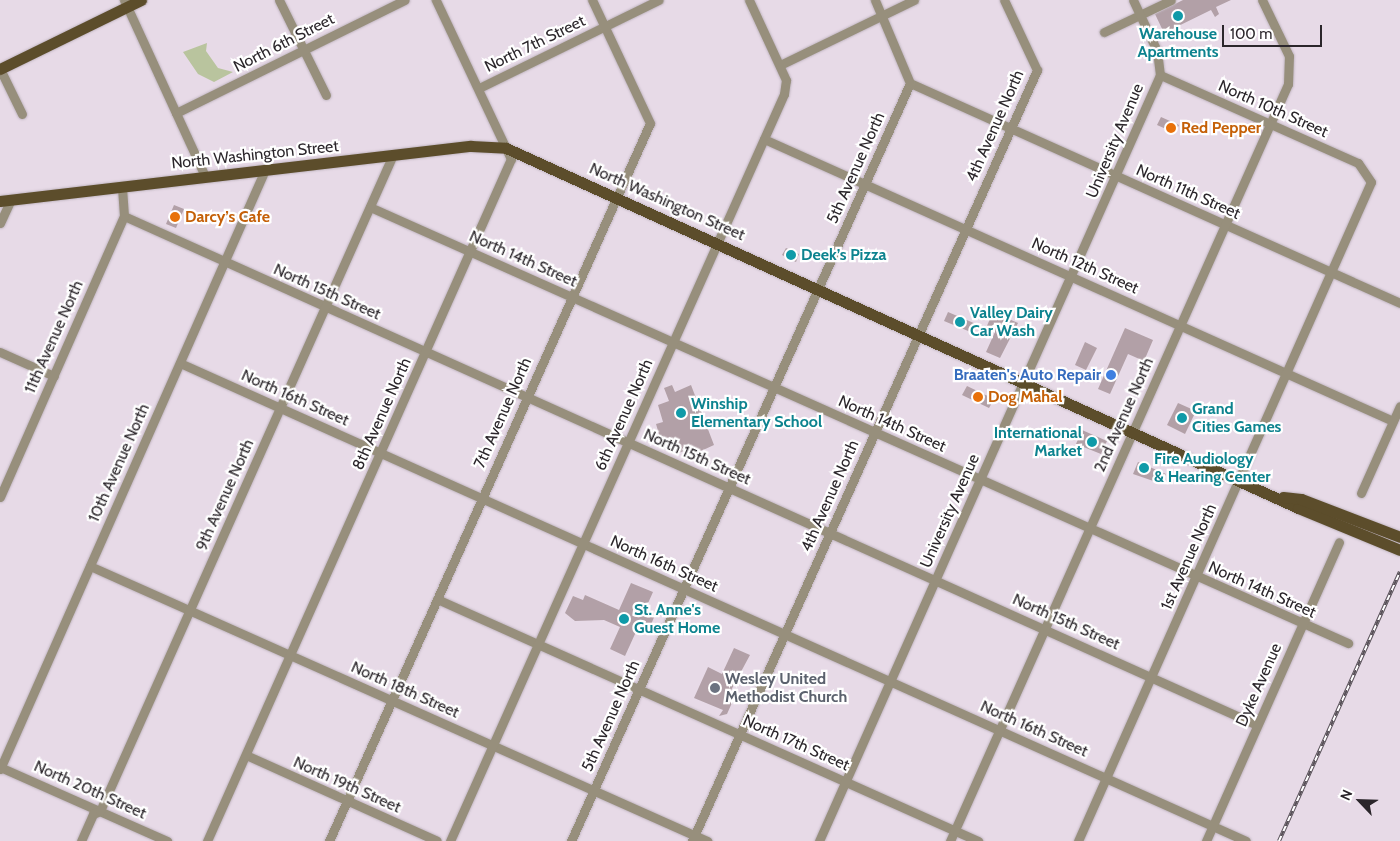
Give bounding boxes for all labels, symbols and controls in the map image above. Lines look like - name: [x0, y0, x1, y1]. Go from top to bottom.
- street label: North 6th Street: [230, 9, 338, 77]
- marker: Warehouse Apartments: [1172, 10, 1184, 22]
- street label: North 7th Street: [482, 11, 588, 77]
- scale bar: [1225, 15, 1325, 47]
- place label: Warehouse Apartments: [1137, 24, 1219, 62]
- text: 100 m: [1230, 25, 1272, 43]
- street label: 4th Avenue North: [962, 67, 1028, 185]
- street label: North 10th Street: [1215, 76, 1331, 142]
- street label: University Avenue: [1082, 81, 1148, 201]
- street label: 5th Avenue North: [823, 109, 889, 227]
- place label: Red Pepper: [1181, 118, 1261, 138]
- marker: Red Pepper: [1165, 122, 1177, 134]
- street label: North Washington Street: [170, 137, 340, 173]
- street label: North Washington Street: [586, 159, 748, 245]
- street label: North 11th Street: [1133, 160, 1243, 224]
- place label: Darcy’s Cafe: [185, 207, 270, 227]
- marker: Darcy’s Cafe: [169, 211, 181, 223]
- street label: North 14th Street: [466, 227, 580, 291]
- street label: North 12th Street: [1029, 234, 1141, 298]
- place label: Deek’s Pizza: [801, 245, 887, 265]
- marker: Deek’s Pizza: [785, 249, 797, 261]
- street label: North 15th Street: [270, 260, 384, 324]
- street label: 11th Avenue North: [21, 278, 87, 396]
- place label: Valley Dairy Car Wash: [970, 303, 1053, 341]
- marker: Valley Dairy Car Wash: [954, 316, 966, 328]
- street label: 8th Avenue North: [349, 355, 415, 473]
- street label: 7th Avenue North: [470, 355, 536, 471]
- street label: 2nd Avenue North: [1090, 355, 1158, 475]
- street label: 6th Avenue North: [591, 356, 657, 474]
- place label: Braaten's Auto Repair: [954, 365, 1101, 385]
- street label: North 16th Street: [238, 366, 352, 430]
- marker: Braaten's Auto Repair: [1105, 369, 1117, 381]
- place label: Dog Mahal: [988, 387, 1062, 407]
- marker: Dog Mahal: [972, 391, 984, 403]
- street label: North 14th Street: [835, 392, 949, 456]
- place label: Winship Elementary School: [691, 394, 822, 432]
- place label: Grand Cities Games: [1192, 399, 1281, 437]
- street label: 10th Avenue North: [84, 401, 154, 525]
- marker: Winship Elementary School: [675, 407, 687, 419]
- marker: Grand Cities Games: [1176, 412, 1188, 424]
- place label: International Market: [994, 423, 1082, 461]
- street label: North 15th Street: [640, 425, 754, 489]
- street label: 9th Avenue North: [192, 436, 258, 554]
- marker: International Market: [1086, 436, 1098, 448]
- street label: 4th Avenue North: [797, 437, 863, 555]
- place label: Fire Audiology & Hearing Center: [1154, 449, 1270, 487]
- street label: University Avenue: [916, 451, 984, 571]
- marker: Fire Audiology & Hearing Center: [1138, 462, 1150, 474]
- street label: 1st Avenue North: [1157, 501, 1221, 613]
- street label: North 16th Street: [607, 532, 721, 596]
- street label: North 14th Street: [1205, 558, 1319, 622]
- street label: North 15th Street: [1009, 590, 1123, 654]
- place label: St. Anne's Guest Home: [634, 600, 720, 638]
- marker: St. Anne's Guest Home: [618, 613, 630, 625]
- street label: Dyke Avenue: [1232, 640, 1286, 730]
- street label: 5th Avenue North: [578, 657, 644, 775]
- street label: North 18th Street: [348, 658, 462, 722]
- place label: Wesley United Methodist Church: [725, 669, 847, 707]
- marker: Wesley United Methodist Church: [709, 682, 721, 694]
- street label: North 16th Street: [977, 697, 1091, 761]
- street label: North 17th Street: [740, 711, 852, 775]
- street label: North 19th Street: [290, 753, 404, 817]
- street label: North 20th Street: [31, 757, 149, 823]
- north arrow: [1335, 776, 1385, 826]
- text: N: [1336, 787, 1357, 803]

